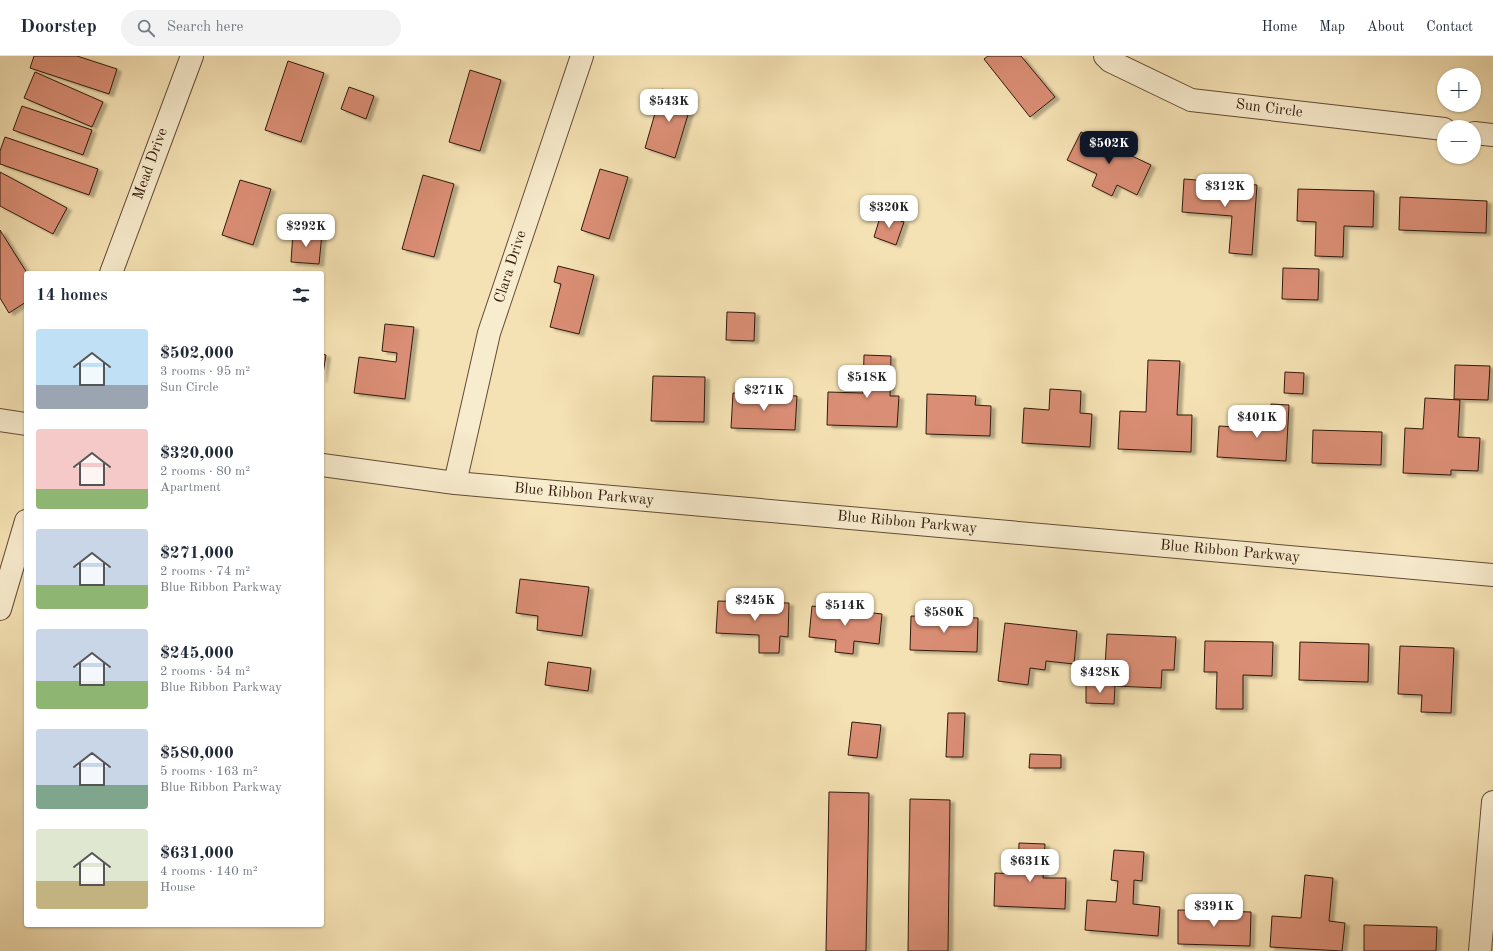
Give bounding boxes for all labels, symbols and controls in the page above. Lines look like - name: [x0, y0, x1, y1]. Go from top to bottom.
- search box: [121, 10, 401, 46]
- icon: search: [135, 17, 157, 39]
- text: Doorstep: [20, 18, 97, 37]
- text: Search here: [167, 20, 244, 35]
- text: Home: [1262, 20, 1297, 34]
- text: Map: [1319, 20, 1345, 34]
- text: About: [1367, 20, 1404, 34]
- text: Contact: [1426, 20, 1473, 34]
- map controls: [1437, 68, 1481, 164]
- button: +: [1437, 68, 1481, 112]
- pin: $543K: [641, 89, 697, 123]
- text: $543K: [649, 95, 689, 108]
- street label: Sun Circle: [1235, 97, 1303, 121]
- button: −: [1437, 120, 1481, 164]
- street label: Mead Drive: [131, 126, 171, 202]
- pin: $502K: [1081, 131, 1137, 165]
- text: $502K: [1089, 137, 1129, 150]
- pin: $312K: [1197, 174, 1253, 208]
- text: $312K: [1205, 180, 1245, 193]
- pin: $320K: [861, 195, 917, 229]
- text: $320K: [869, 201, 909, 214]
- pin: $292K: [278, 214, 334, 248]
- text: $292K: [286, 220, 326, 233]
- street label: Clara Drive: [492, 229, 530, 305]
- icon: filters: [290, 284, 312, 306]
- text: 14 homes: [36, 287, 108, 304]
- icon: home: [68, 345, 116, 393]
- text: $502,000: [160, 345, 234, 362]
- text: 3 rooms · 95 m²: [160, 365, 250, 378]
- pin: $518K: [839, 365, 895, 399]
- text: $518K: [847, 371, 887, 384]
- pin: $271K: [736, 378, 792, 412]
- text: Sun Circle: [160, 381, 218, 394]
- text: $271K: [744, 384, 784, 397]
- pin: $401K: [1229, 405, 1285, 439]
- text: $401K: [1237, 411, 1277, 424]
- icon: home: [68, 445, 116, 493]
- text: $320,000: [160, 445, 234, 462]
- text: 2 rooms · 80 m²: [160, 465, 250, 478]
- text: Apartment: [160, 481, 221, 494]
- street label: Blue Ribbon Parkway: [513, 481, 655, 509]
- street label: Blue Ribbon Parkway: [836, 509, 978, 537]
- street label: Blue Ribbon Parkway: [1159, 538, 1301, 566]
- icon: home: [68, 545, 116, 593]
- text: $271,000: [160, 545, 234, 562]
- text: 2 rooms · 74 m²: [160, 565, 250, 578]
- text: Blue Ribbon Parkway: [160, 581, 282, 594]
- pin: $245K: [727, 588, 783, 622]
- pin: $514K: [817, 593, 873, 627]
- text: $245K: [735, 594, 775, 607]
- text: $514K: [825, 599, 865, 612]
- pin: $580K: [916, 600, 972, 634]
- text: $580K: [924, 606, 964, 619]
- icon: home: [68, 645, 116, 693]
- text: $245,000: [160, 645, 234, 662]
- pin: $428K: [1072, 660, 1128, 694]
- text: 2 rooms · 54 m²: [160, 665, 250, 678]
- text: $428K: [1080, 666, 1120, 679]
- text: Blue Ribbon Parkway: [160, 681, 282, 694]
- icon: home: [68, 745, 116, 793]
- text: $580,000: [160, 745, 234, 762]
- text: 5 rooms · 163 m²: [160, 765, 258, 778]
- text: Blue Ribbon Parkway: [160, 781, 282, 794]
- icon: home: [68, 845, 116, 893]
- text: $631,000: [160, 845, 234, 862]
- pin: $631K: [1002, 849, 1058, 883]
- text: $631K: [1010, 855, 1050, 868]
- text: 4 rooms · 140 m²: [160, 865, 258, 878]
- text: House: [160, 881, 195, 894]
- pin: $391K: [1186, 894, 1242, 928]
- text: $391K: [1194, 900, 1234, 913]

